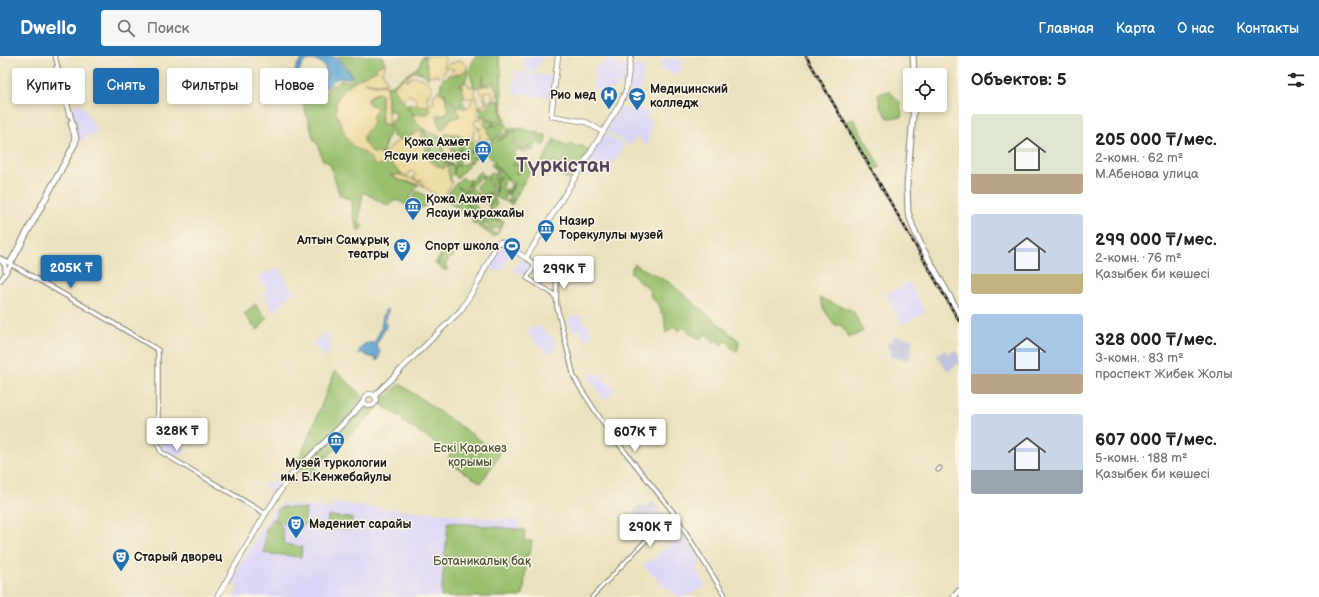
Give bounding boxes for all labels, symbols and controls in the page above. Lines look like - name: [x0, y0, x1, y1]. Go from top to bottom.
- search box: [101, 10, 381, 46]
- text: Dwello: [20, 17, 77, 40]
- icon: search: [115, 17, 137, 39]
- text: Поиск: [147, 19, 190, 38]
- text: Главная: [1039, 20, 1094, 37]
- text: Карта: [1116, 20, 1155, 37]
- text: О нас: [1177, 20, 1214, 37]
- text: Контакты: [1236, 20, 1299, 37]
- chip: Купить: [12, 68, 85, 104]
- chip: Снять: [93, 68, 159, 104]
- chip: Фильтры: [167, 68, 252, 104]
- chip: Новое: [260, 68, 328, 104]
- map controls: [903, 68, 947, 112]
- button: locate: [903, 68, 947, 112]
- icon: filters: [1285, 69, 1307, 91]
- text: Объектов: 5: [971, 70, 1067, 90]
- place label: Медицинский колледж: [650, 82, 728, 111]
- hospital icon: Рио мед: [599, 85, 619, 110]
- school or university icon: Медицинский колледж: [627, 86, 647, 111]
- place label: Рио мед: [550, 88, 597, 103]
- icon: home: [1003, 130, 1051, 178]
- text: 205 000 ₸/мес.: [1095, 130, 1217, 150]
- place label: Қожа Ахмет Ясауи кесенесі: [384, 135, 470, 164]
- museum icon: Қожа Ахмет Ясауи кесенесі: [473, 139, 493, 164]
- text: 2-комн. · 62 m²: [1095, 150, 1183, 166]
- district label: Түркістан: [516, 154, 610, 178]
- text: М.Абенова улица: [1095, 166, 1199, 182]
- place label: Қожа Ахмет Ясауи мұражайы: [426, 192, 524, 221]
- museum icon: Қожа Ахмет Ясауи мұражайы: [403, 196, 423, 221]
- place label: Назир Торекулулы музей: [559, 214, 663, 243]
- museum icon: Назир Торекулулы музей: [536, 218, 556, 243]
- icon: home: [1003, 230, 1051, 278]
- text: 299 000 ₸/мес.: [1095, 230, 1217, 250]
- place label: Алтын Самұрық театры: [296, 233, 390, 262]
- sports icon: Спорт школа: [502, 236, 522, 261]
- theatre icon: Алтын Самұрық театры: [392, 237, 412, 262]
- place label: Спорт школа: [425, 239, 500, 254]
- text: 2-комн. · 76 m²: [1095, 250, 1182, 266]
- pin: 205K ₸: [38, 255, 104, 289]
- pin: 299K ₸: [531, 256, 597, 290]
- text: 205K ₸: [50, 260, 92, 276]
- text: 299K ₸: [543, 261, 585, 277]
- text: Қазыбек би көшесі: [1095, 266, 1210, 282]
- icon: home: [1003, 330, 1051, 378]
- text: 328 000 ₸/мес.: [1095, 330, 1217, 350]
- text: 3-комн. · 83 m²: [1095, 350, 1184, 366]
- text: проспект Жибек Жолы: [1095, 366, 1232, 382]
- pin: 328K ₸: [144, 418, 210, 452]
- pin: 607K ₸: [602, 419, 668, 453]
- text: 328K ₸: [156, 423, 198, 439]
- text: 607K ₸: [614, 424, 656, 440]
- museum icon: Музей туркологии им. Б.Кенжебайулы: [326, 430, 346, 455]
- icon: home: [1003, 430, 1051, 478]
- text: 607 000 ₸/мес.: [1095, 430, 1217, 450]
- park label: Ескі Қаракөз қорымы: [433, 441, 507, 470]
- text: 5-комн. · 188 m²: [1095, 450, 1188, 466]
- place label: Музей туркологии им. Б.Кенжебайулы: [281, 456, 391, 485]
- text: Қазыбек би көшесі: [1095, 466, 1210, 482]
- theatre icon: Мәдениет сарайы: [286, 514, 306, 539]
- pin: 290K ₸: [617, 514, 683, 548]
- place label: Мәдениет сарайы: [309, 517, 412, 532]
- text: 290K ₸: [629, 519, 671, 535]
- theatre icon: Старый дворец: [111, 547, 131, 572]
- place label: Старый дворец: [134, 550, 223, 565]
- park label: Ботаникалық бақ: [433, 554, 531, 569]

